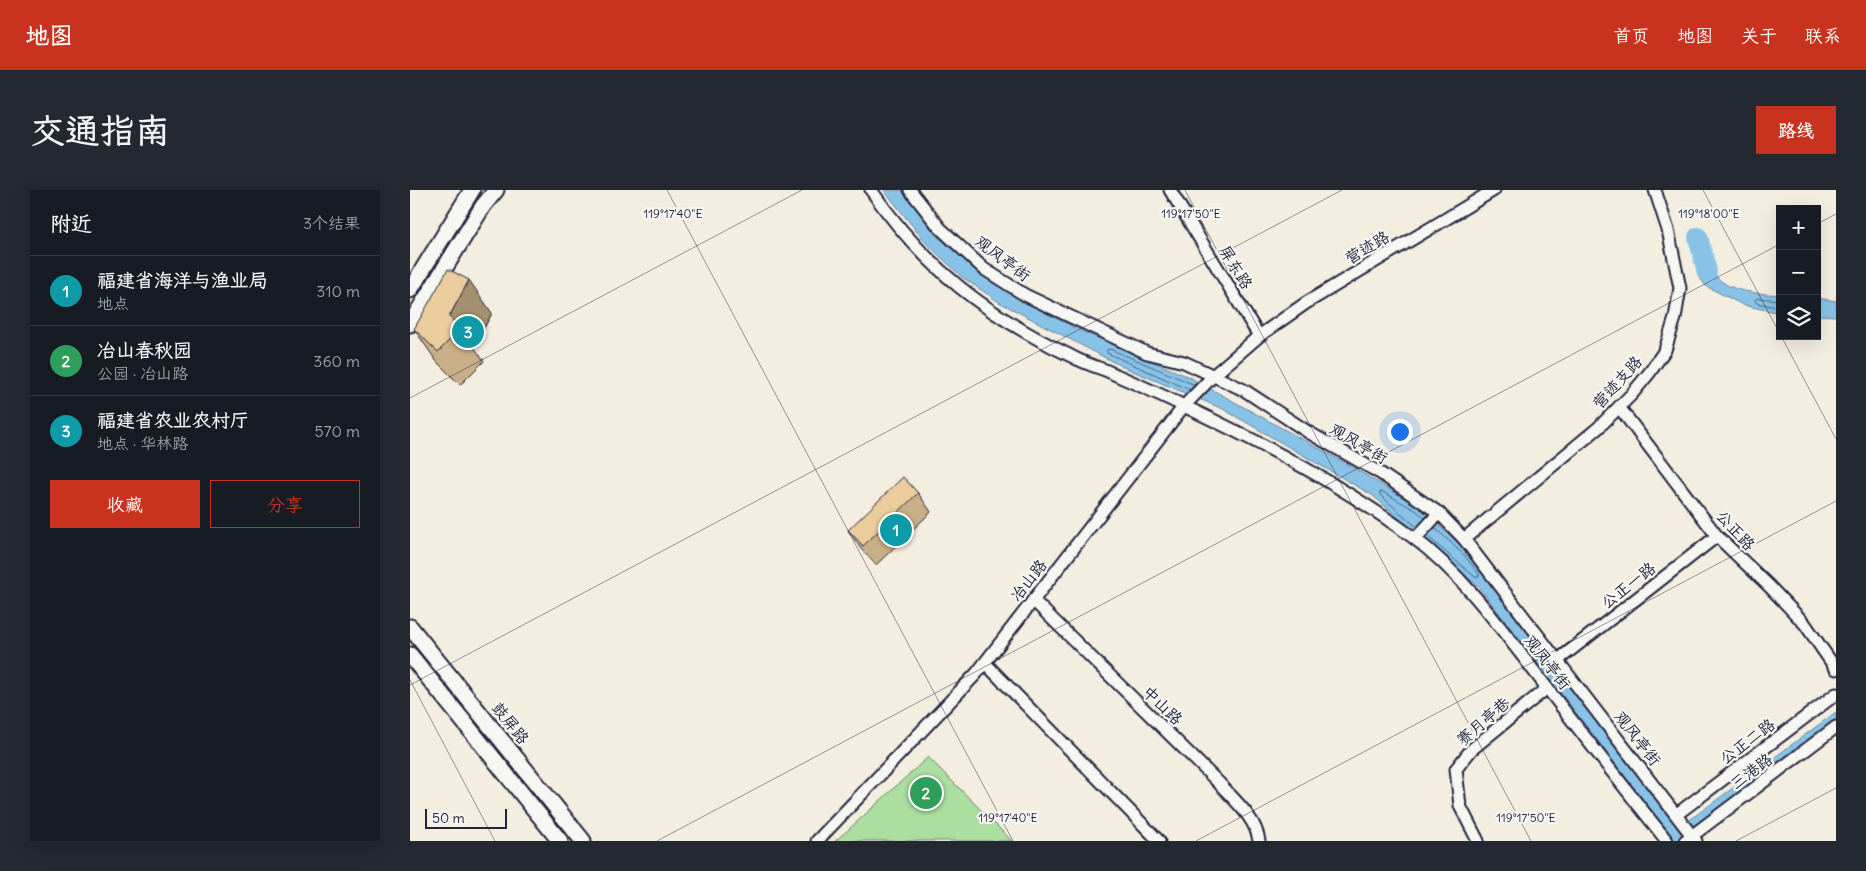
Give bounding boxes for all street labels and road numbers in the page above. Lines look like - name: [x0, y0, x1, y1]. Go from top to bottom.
- street label: 营迹路: [1341, 226, 1393, 268]
- street label: 观风亭街: [971, 231, 1035, 285]
- street label: 屏东路: [1215, 241, 1257, 293]
- street label: 营迹支路: [1588, 352, 1646, 412]
- street label: 观风亭街: [1326, 418, 1392, 468]
- street label: 公正路: [1712, 506, 1760, 554]
- street label: 冶山路: [1005, 555, 1051, 605]
- street label: 公正一路: [1597, 557, 1659, 613]
- street label: 观凤亭街: [1520, 631, 1576, 693]
- street label: 中山路: [1139, 681, 1187, 729]
- street label: 赛月亭巷: [1452, 692, 1514, 750]
- street label: 鼓屏路: [488, 698, 534, 748]
- street label: 观风亭街: [1610, 707, 1666, 769]
- street label: 公正二路: [1715, 714, 1779, 768]
- street label: 三港路: [1726, 749, 1776, 793]

